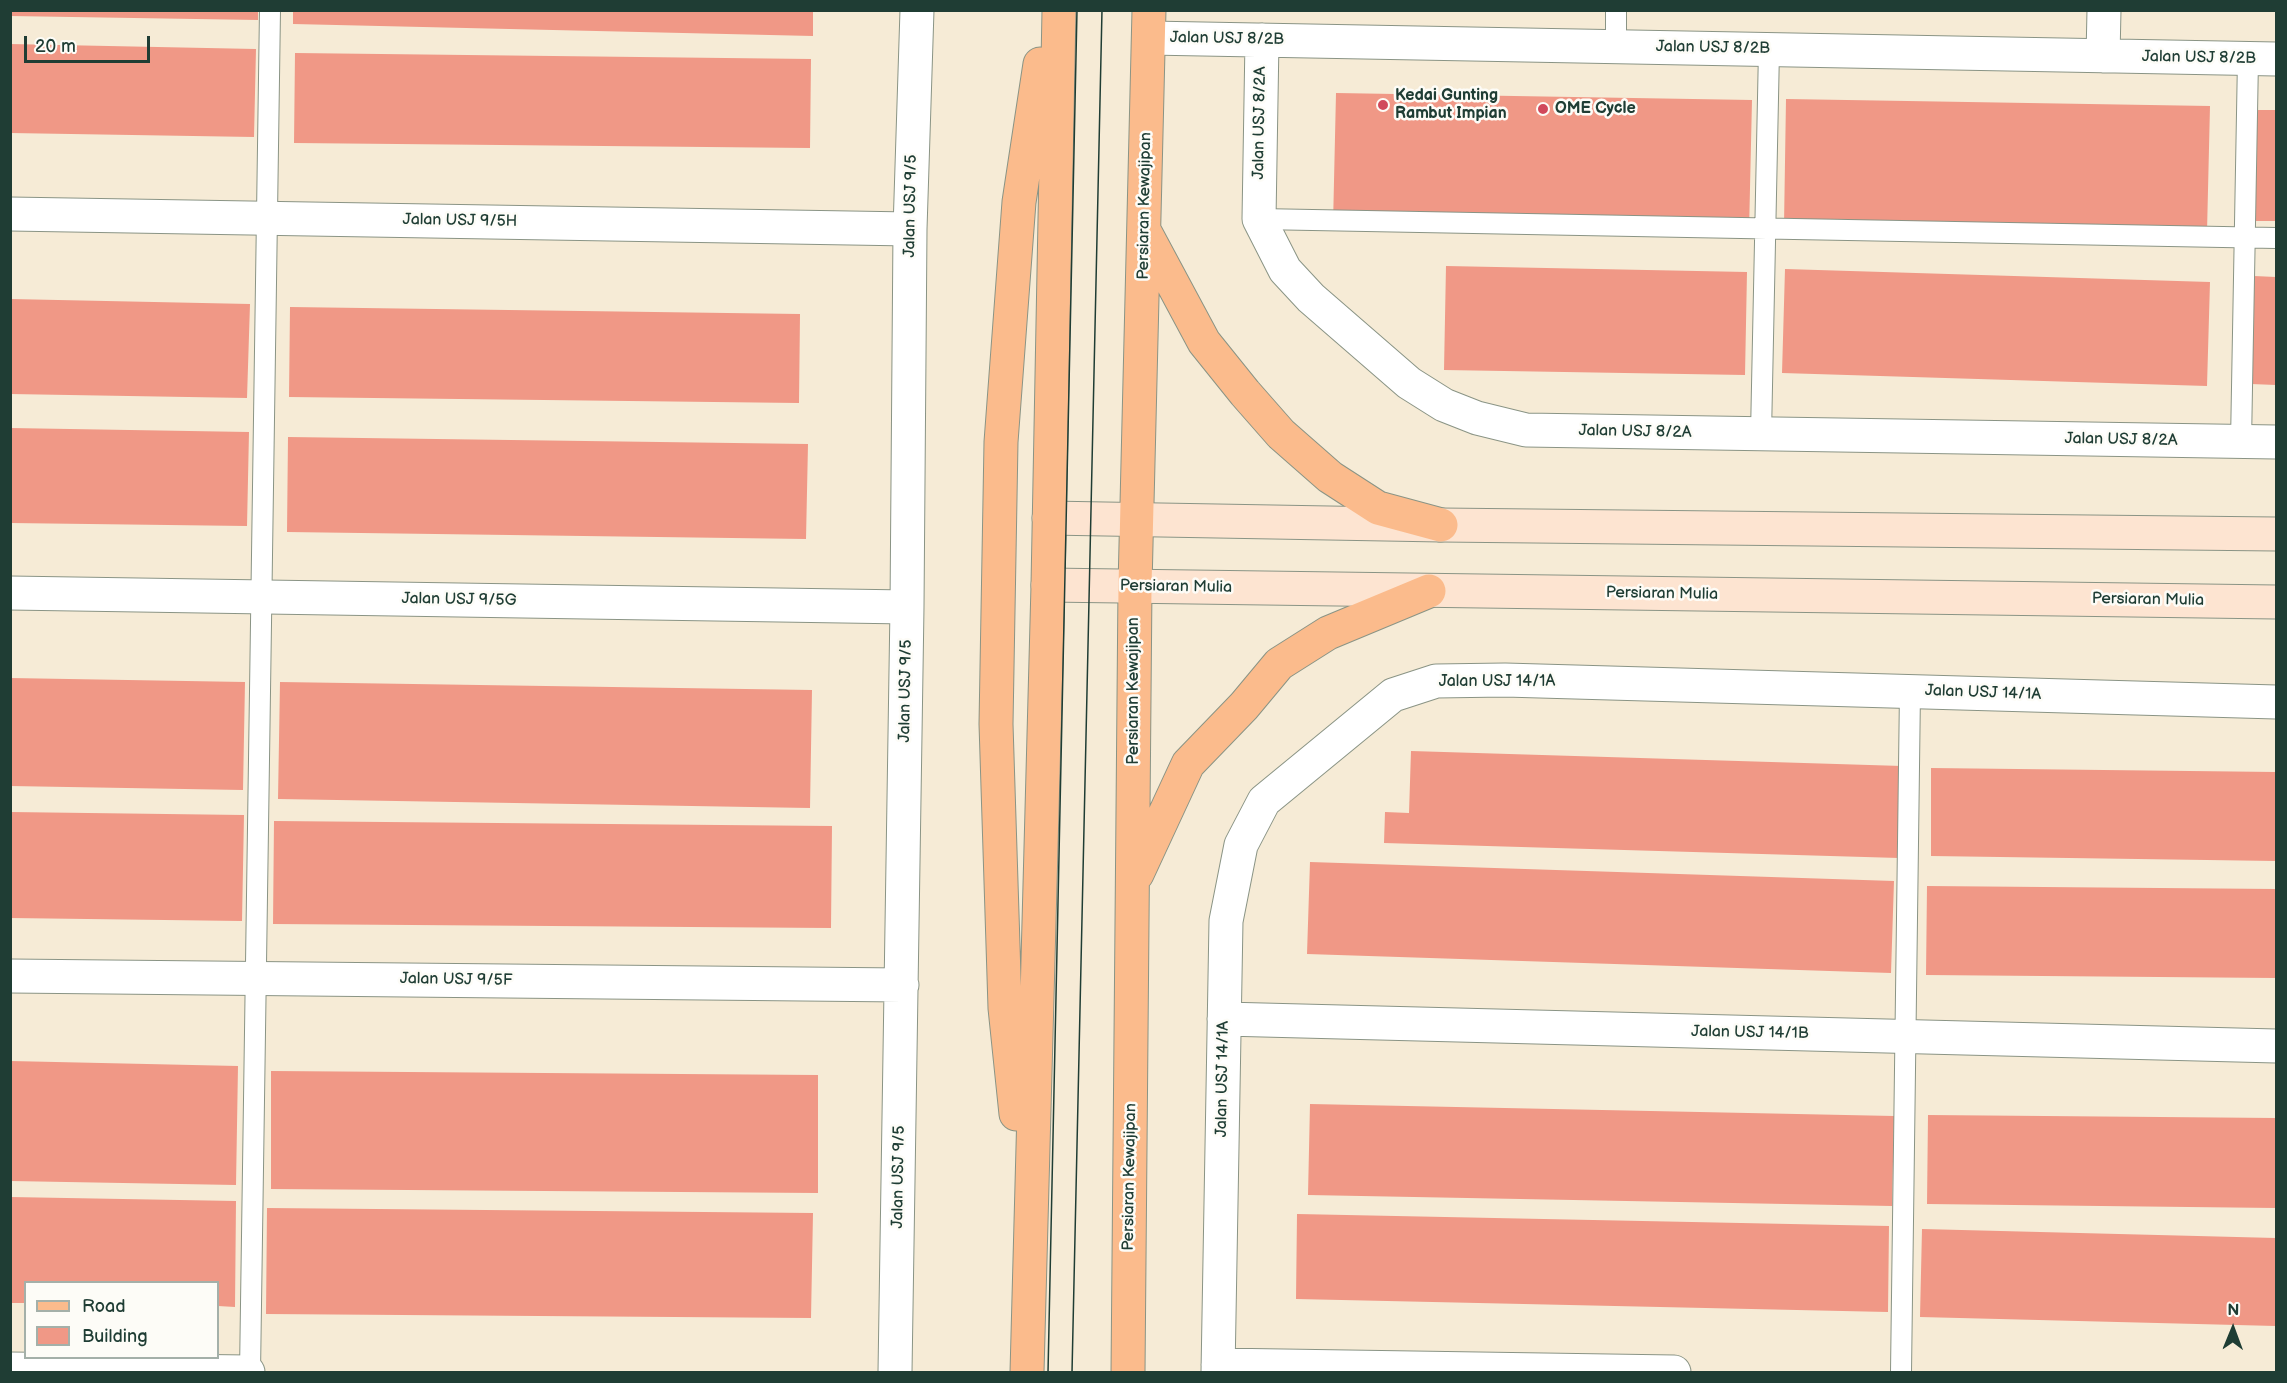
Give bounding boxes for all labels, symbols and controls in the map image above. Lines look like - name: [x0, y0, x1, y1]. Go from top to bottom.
- scale bar: [27, 24, 153, 62]
- street label: Jalan USJ 8/2B: [1170, 28, 1284, 50]
- text: 20 m: [35, 36, 76, 57]
- street label: Jalan USJ 8/2B: [1656, 37, 1770, 59]
- street label: Jalan USJ 8/2B: [2142, 47, 2256, 69]
- street label: Jalan USJ 8/2A: [1249, 66, 1271, 180]
- place label: Kedai Gunting Rambut Impian: [1395, 86, 1507, 124]
- marker: Kedai Gunting Rambut Impian: [1376, 98, 1390, 112]
- place label: OME Cycle: [1555, 99, 1636, 119]
- marker: OME Cycle: [1536, 102, 1550, 116]
- street label: Persiaran Kewajipan: [1134, 132, 1156, 280]
- street label: Jalan USJ 9/5: [901, 154, 921, 258]
- street label: Jalan USJ 9/5H: [403, 210, 517, 232]
- street label: Jalan USJ 8/2A: [1578, 421, 1692, 443]
- street label: Jalan USJ 8/2A: [2064, 429, 2178, 451]
- street label: Persiaran Mulia: [1120, 576, 1232, 598]
- street label: Persiaran Mulia: [1606, 583, 1718, 605]
- street label: Jalan USJ 9/5G: [401, 589, 517, 611]
- street label: Persiaran Mulia: [2092, 589, 2204, 611]
- street label: Persiaran Kewajipan: [1124, 617, 1144, 765]
- street label: Jalan USJ 9/5: [896, 639, 916, 743]
- street label: Jalan USJ 14/1A: [1439, 672, 1555, 692]
- street label: Jalan USJ 14/1A: [1924, 681, 2042, 705]
- street label: Jalan USJ 9/5F: [400, 969, 512, 991]
- street label: Jalan USJ 14/1A: [1212, 1021, 1234, 1137]
- street label: Jalan USJ 14/1B: [1691, 1022, 1809, 1044]
- street label: Persiaran Kewajipan: [1119, 1103, 1141, 1251]
- street label: Jalan USJ 9/5: [889, 1125, 909, 1229]
- legend: [24, 1281, 219, 1359]
- text: Road: [82, 1296, 126, 1317]
- north arrow: [2203, 1299, 2263, 1359]
- text: N: [2227, 1301, 2240, 1320]
- text: Building: [82, 1326, 148, 1347]

